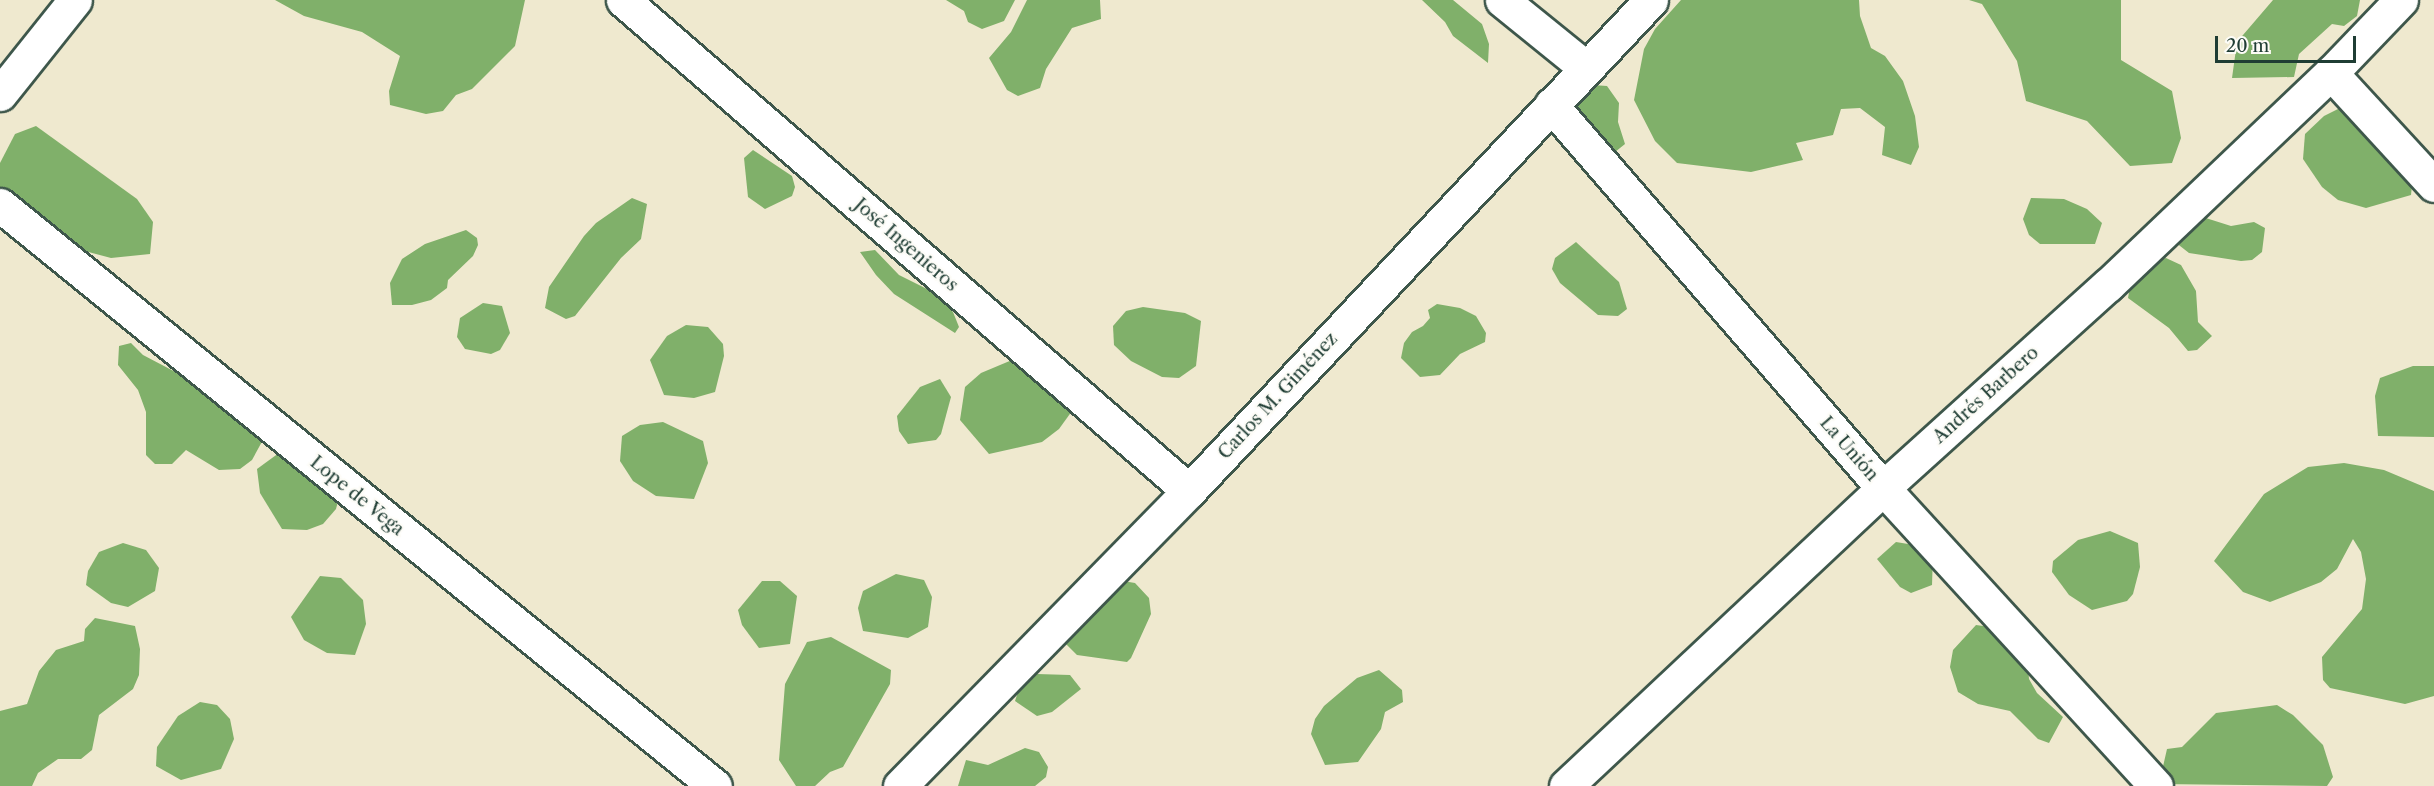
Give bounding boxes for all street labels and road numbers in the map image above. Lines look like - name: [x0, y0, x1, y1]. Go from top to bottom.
- street label: José Ingenieros: [850, 194, 962, 296]
- street label: Carlos M. Giménez: [1214, 328, 1342, 464]
- street label: Andrés Barbero: [1929, 342, 2043, 448]
- street label: La Unión: [1815, 412, 1883, 486]
- street label: Lope de Vega: [306, 451, 408, 541]

